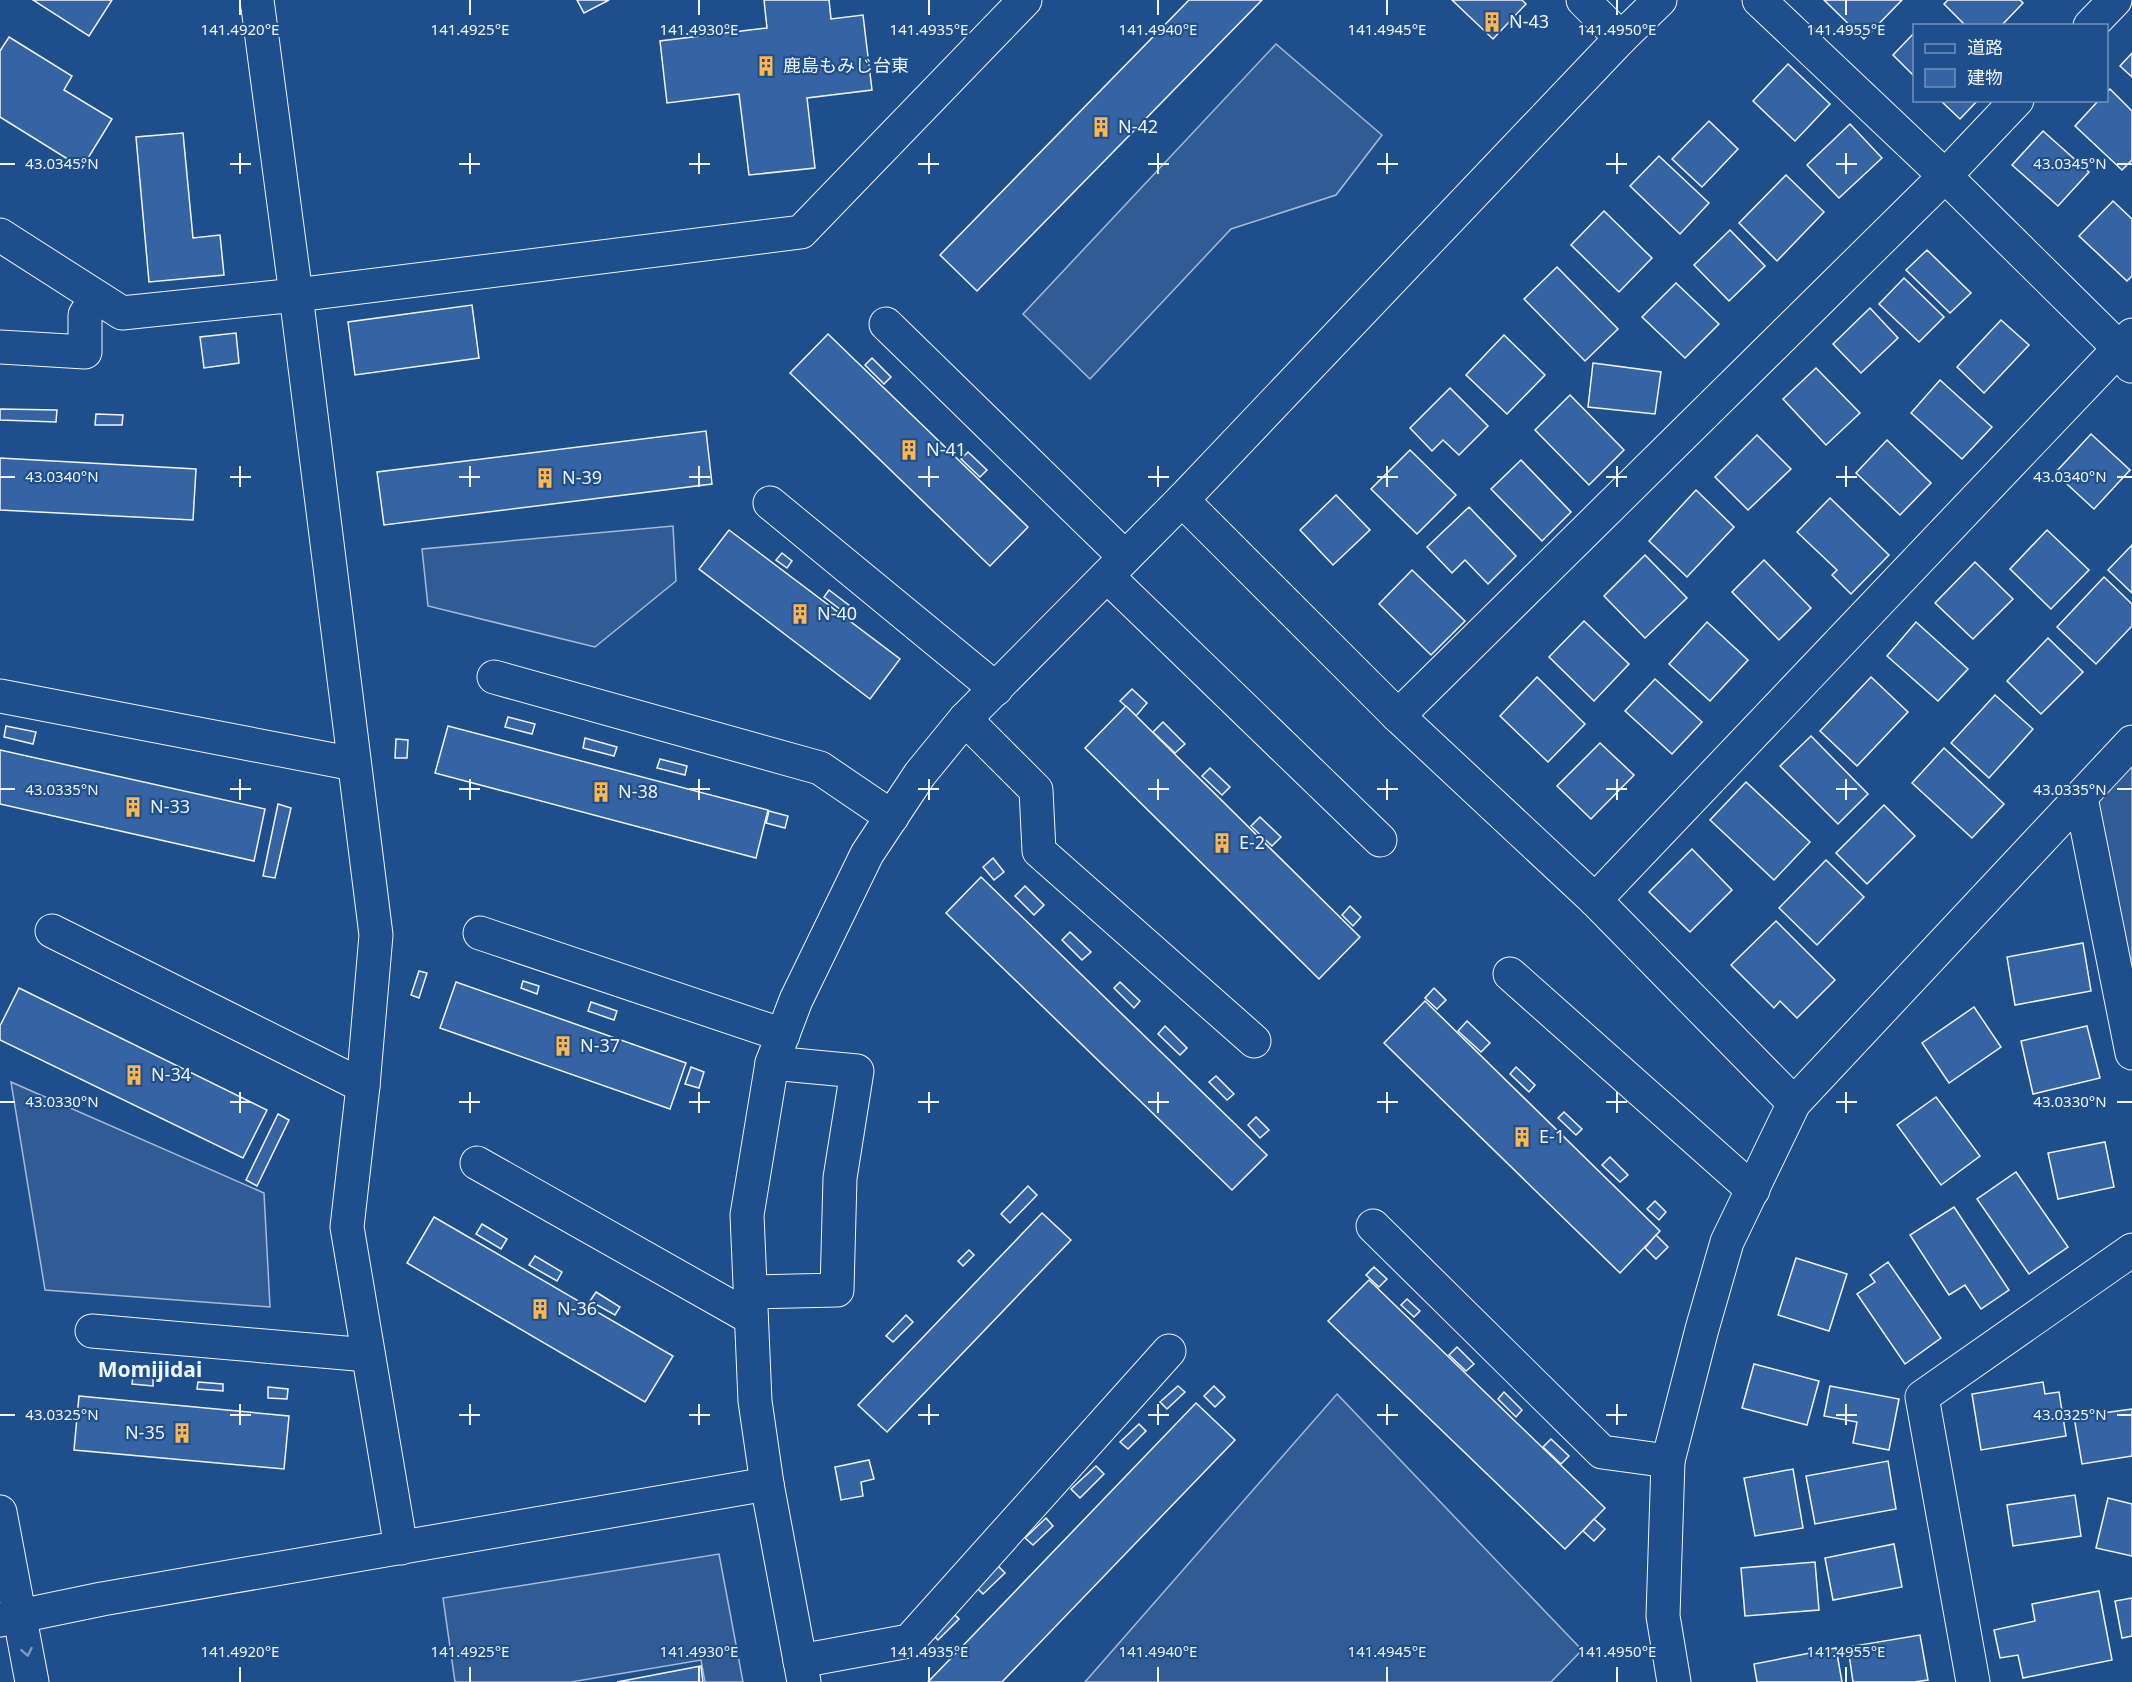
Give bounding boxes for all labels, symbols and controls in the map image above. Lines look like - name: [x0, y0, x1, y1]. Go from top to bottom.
- place label: N-43: [1509, 9, 1549, 33]
- building icon: N-43: [1480, 10, 1504, 34]
- text: 141.4920°E: [201, 19, 279, 39]
- text: 141.4925°E: [431, 19, 509, 39]
- text: 141.4930°E: [660, 19, 738, 39]
- text: 141.4935°E: [890, 19, 968, 39]
- text: 141.4940°E: [1119, 19, 1197, 39]
- text: 141.4945°E: [1348, 19, 1426, 39]
- text: 141.4950°E: [1578, 19, 1656, 39]
- text: 141.4955°E: [1807, 19, 1885, 39]
- legend: [1913, 24, 2108, 102]
- text: 道路: [1967, 35, 2003, 59]
- place label: 鹿島もみじ台東: [783, 53, 909, 77]
- building icon: 鹿島もみじ台東: [754, 54, 778, 78]
- text: 建物: [1967, 65, 2003, 89]
- place label: N-42: [1118, 114, 1158, 138]
- building icon: N-42: [1089, 115, 1113, 139]
- text: 43.0345°N: [25, 153, 99, 173]
- text: 43.0345°N: [2033, 153, 2107, 173]
- place label: N-41: [926, 437, 966, 461]
- building icon: N-41: [897, 438, 921, 462]
- place label: N-39: [562, 465, 602, 489]
- text: 43.0340°N: [25, 466, 99, 486]
- building icon: N-39: [533, 466, 557, 490]
- text: 43.0340°N: [2033, 466, 2107, 486]
- place label: N-40: [817, 601, 857, 625]
- building icon: N-40: [788, 602, 812, 626]
- text: 43.0335°N: [25, 779, 99, 799]
- place label: N-38: [618, 779, 658, 803]
- text: 43.0335°N: [2033, 779, 2107, 799]
- building icon: N-38: [589, 780, 613, 804]
- place label: N-33: [150, 794, 190, 818]
- building icon: N-33: [121, 795, 145, 819]
- place label: E-2: [1239, 830, 1265, 854]
- building icon: E-2: [1210, 831, 1234, 855]
- place label: N-37: [580, 1033, 620, 1057]
- building icon: N-37: [551, 1034, 575, 1058]
- place label: N-34: [151, 1062, 191, 1086]
- building icon: N-34: [122, 1063, 146, 1087]
- text: 43.0330°N: [25, 1091, 99, 1111]
- text: 43.0330°N: [2033, 1091, 2107, 1111]
- place label: E-1: [1539, 1124, 1565, 1148]
- building icon: E-1: [1510, 1125, 1534, 1149]
- place label: N-36: [557, 1296, 597, 1320]
- building icon: N-36: [528, 1297, 552, 1321]
- district label: Momijidai: [98, 1355, 202, 1383]
- text: 43.0325°N: [25, 1404, 99, 1424]
- text: 43.0325°N: [2033, 1404, 2107, 1424]
- place label: N-35: [125, 1420, 165, 1444]
- building icon: N-35: [170, 1421, 194, 1445]
- text: 141.4920°E: [201, 1641, 279, 1661]
- text: 141.4925°E: [431, 1641, 509, 1661]
- text: 141.4930°E: [660, 1641, 738, 1661]
- text: 141.4935°E: [890, 1641, 968, 1661]
- text: 141.4940°E: [1119, 1641, 1197, 1661]
- text: 141.4945°E: [1348, 1641, 1426, 1661]
- text: 141.4950°E: [1578, 1641, 1656, 1661]
- text: 141.4955°E: [1807, 1641, 1885, 1661]
- one-way arrow: [20, 1646, 33, 1656]

